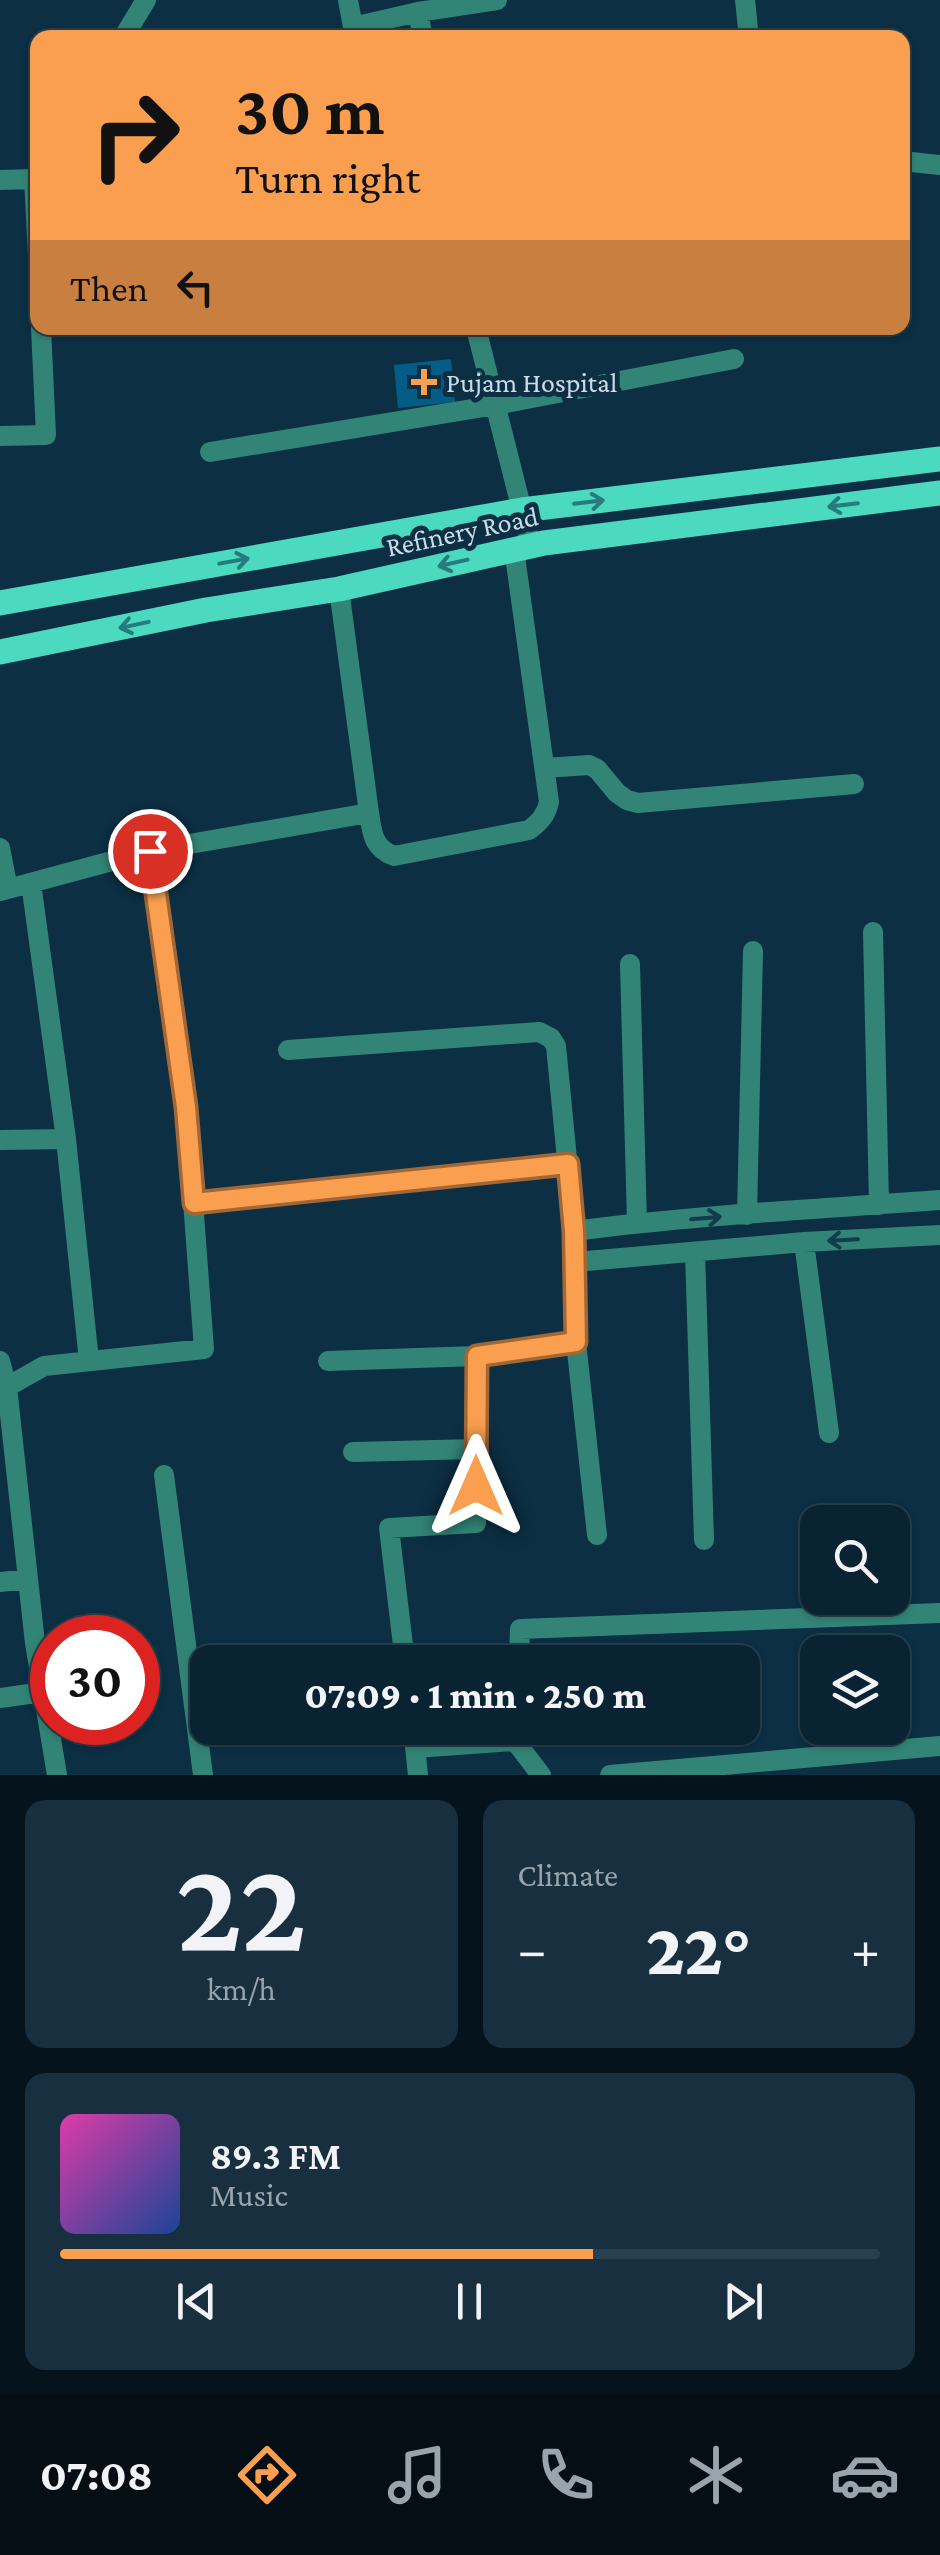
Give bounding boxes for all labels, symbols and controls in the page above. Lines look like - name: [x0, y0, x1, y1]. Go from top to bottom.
- icon: right: [70, 70, 200, 200]
- text: 30 m: [235, 71, 384, 149]
- text: Turn right: [235, 153, 420, 203]
- icon: left: [168, 260, 223, 315]
- text: Then: [70, 267, 148, 309]
- place label: Pujam Hospital: [446, 367, 617, 398]
- marker: Pujam Hospital: [411, 369, 437, 395]
- one-way arrow: [572, 492, 604, 511]
- one-way arrow: [828, 496, 860, 515]
- street label: Refinery Road: [383, 500, 541, 563]
- one-way arrow: [217, 551, 249, 570]
- one-way arrow: [438, 555, 470, 573]
- one-way arrow: [119, 616, 151, 635]
- pin: [108, 809, 193, 894]
- icon: arrive: [123, 824, 178, 879]
- one-way arrow: [689, 1209, 722, 1228]
- one-way arrow: [827, 1231, 859, 1250]
- position arrow: [424, 1434, 528, 1538]
- map controls: [800, 1505, 910, 1745]
- button: search: [800, 1505, 910, 1615]
- speed limit sign: 30: [30, 1615, 160, 1745]
- button: layers: [800, 1635, 910, 1745]
- text: 07:09 · 1 min · 250 m: [304, 1674, 646, 1716]
- text: 22: [176, 1833, 307, 1978]
- text: Climate: [518, 1857, 618, 1893]
- text: 22°: [646, 1907, 752, 1990]
- text: −: [518, 1919, 547, 1980]
- text: +: [851, 1919, 880, 1980]
- text: km/h: [207, 1971, 276, 2007]
- text: 89.3 FM: [210, 2135, 341, 2177]
- text: Music: [210, 2177, 288, 2213]
- icon: previous: [169, 2274, 224, 2329]
- icon: pause: [442, 2274, 497, 2329]
- icon: next: [716, 2274, 771, 2329]
- icon: directions: [232, 2440, 302, 2510]
- icon: music: [382, 2440, 452, 2510]
- icon: phone: [531, 2440, 601, 2510]
- icon: climate: [681, 2440, 751, 2510]
- icon: car: [830, 2440, 900, 2510]
- text: 07:08: [40, 2450, 153, 2500]

